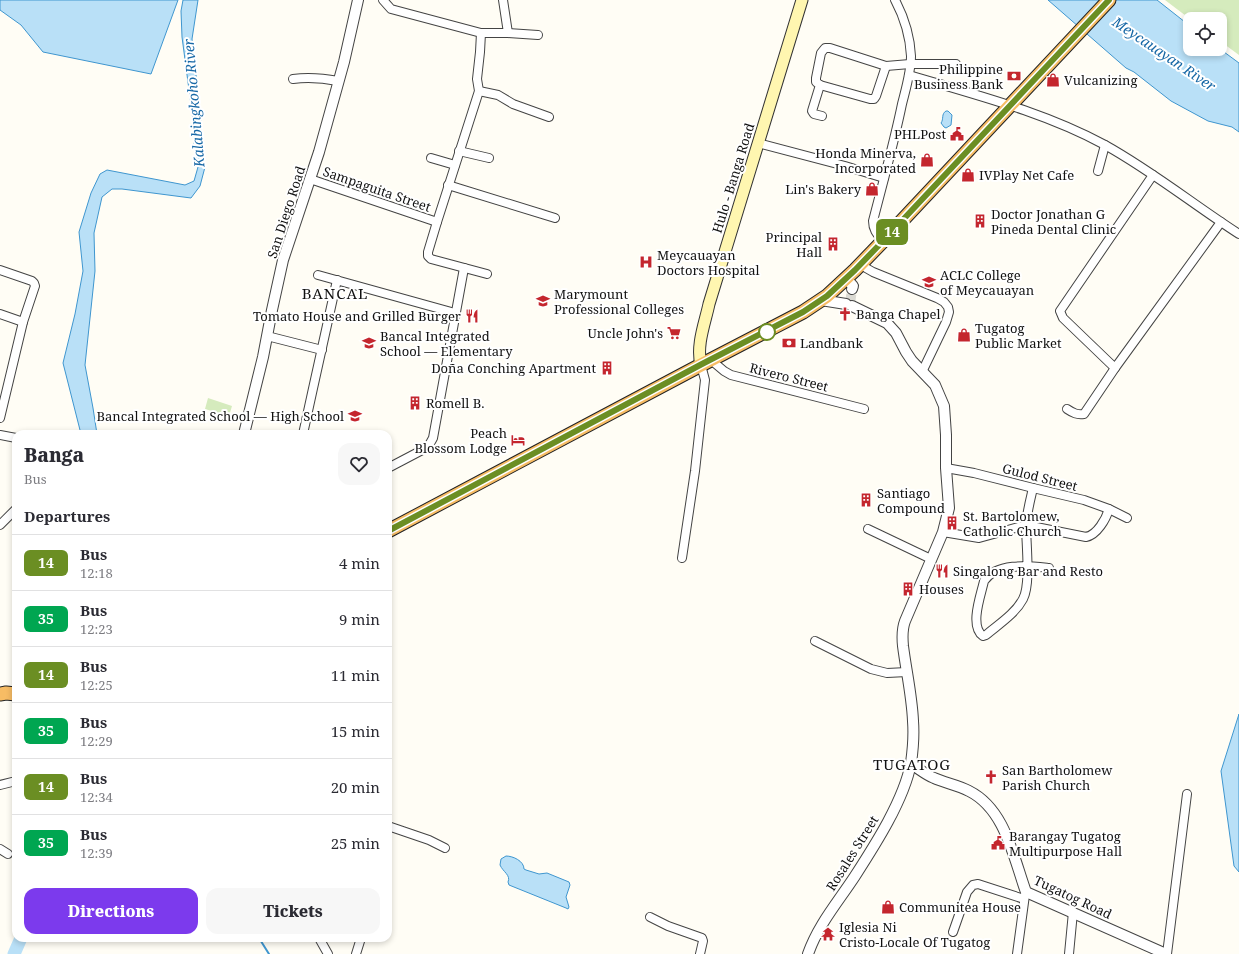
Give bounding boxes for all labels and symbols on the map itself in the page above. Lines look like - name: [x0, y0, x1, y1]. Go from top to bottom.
- water label: Meycauayan River: [1108, 11, 1220, 95]
- water label: Kalabingkoho River: [178, 38, 209, 169]
- place label: Philippine Business Bank: [914, 60, 1003, 93]
- bank icon: Philippine Business Bank: [1006, 68, 1022, 84]
- place label: Vulcanizing: [1064, 71, 1138, 89]
- shop icon: Vulcanizing: [1045, 72, 1061, 88]
- street label: Hulo - Banga Road: [708, 121, 758, 235]
- place label: PHLPost: [894, 125, 946, 143]
- public building icon: PHLPost: [949, 126, 965, 142]
- place label: Honda Minerva, Incorporated: [815, 144, 916, 177]
- shop icon: Honda Minerva, Incorporated: [919, 152, 935, 168]
- street label: Sampaguita Street: [321, 162, 434, 216]
- street label: San Diego Road: [263, 164, 309, 260]
- place label: IVPlay Net Cafe: [979, 166, 1074, 184]
- shop icon: IVPlay Net Cafe: [960, 167, 976, 183]
- place label: Lin's Bakery: [785, 180, 862, 198]
- shop icon: Lin's Bakery: [864, 181, 880, 197]
- place label: Doctor Jonathan G Pineda Dental Clinic: [991, 205, 1116, 238]
- building icon: Doctor Jonathan G Pineda Dental Clinic: [972, 213, 988, 229]
- line badge: 14: [874, 219, 910, 245]
- place label: Principal Hall: [766, 228, 822, 261]
- building icon: Principal Hall: [825, 236, 841, 252]
- place label: Meycauayan Doctors Hospital: [657, 246, 760, 279]
- hospital icon: Meycauayan Doctors Hospital: [638, 254, 654, 270]
- place label: ACLC College of Meycauayan: [940, 266, 1035, 299]
- school or university icon: ACLC College of Meycauayan: [921, 274, 937, 290]
- district label: BANCAL: [302, 283, 368, 303]
- place label: Marymount Professional Colleges: [554, 285, 684, 318]
- school or university icon: Marymount Professional Colleges: [535, 293, 551, 309]
- place label: Banga Chapel: [856, 305, 940, 323]
- church icon: Banga Chapel: [837, 306, 853, 322]
- place label: Tomato House and Grilled Burger: [253, 307, 461, 325]
- restaurant icon: Tomato House and Grilled Burger: [464, 308, 480, 324]
- place label: Tugatog Public Market: [975, 319, 1062, 352]
- unlabelled marker: [758, 323, 776, 341]
- place label: Uncle John's: [588, 324, 663, 342]
- supermarket icon: Uncle John's: [666, 325, 682, 341]
- place label: Bancal Integrated School — Elementary: [380, 327, 513, 360]
- shop icon: Tugatog Public Market: [956, 327, 972, 343]
- place label: Landbank: [800, 334, 863, 352]
- school or university icon: Bancal Integrated School — Elementary: [361, 335, 377, 351]
- bank icon: Landbank: [781, 335, 797, 351]
- place label: Doña Conching Apartment: [431, 359, 596, 377]
- street label: Rivero Street: [748, 359, 831, 396]
- building icon: Doña Conching Apartment: [599, 360, 615, 376]
- place label: Romell B.: [426, 394, 484, 412]
- building icon: Romell B.: [407, 395, 423, 411]
- place label: Bancal Integrated School — High School: [97, 407, 344, 425]
- school or university icon: Bancal Integrated School — High School: [347, 408, 363, 424]
- place label: Peach Blossom Lodge: [415, 424, 507, 457]
- hotel icon: Peach Blossom Lodge: [510, 432, 526, 448]
- street label: Gulod Street: [1001, 459, 1080, 495]
- place label: Santiago Compound: [877, 484, 945, 517]
- building icon: Santiago Compound: [858, 492, 874, 508]
- place label: St. Bartolomew, Catholic Church: [963, 507, 1062, 540]
- building icon: St. Bartolomew, Catholic Church: [944, 515, 960, 531]
- place label: Singalong Bar and Resto: [953, 562, 1103, 580]
- restaurant icon: Singalong Bar and Resto: [934, 563, 950, 579]
- place label: Houses: [919, 580, 964, 598]
- building icon: Houses: [900, 581, 916, 597]
- district label: TUGATOG: [873, 754, 951, 774]
- place label: San Bartholomew Parish Church: [1002, 761, 1113, 794]
- church icon: San Bartholomew Parish Church: [983, 769, 999, 785]
- street label: Rosales Street: [822, 812, 883, 894]
- place label: Barangay Tugatog Multipurpose Hall: [1009, 827, 1122, 860]
- public building icon: Barangay Tugatog Multipurpose Hall: [990, 835, 1006, 851]
- street label: Tugatog Road: [1031, 871, 1115, 923]
- place label: Communitea House: [899, 898, 1021, 916]
- shop icon: Communitea House: [880, 899, 896, 915]
- place label: Iglesia Ni Cristo-Locale Of Tugatog: [839, 918, 990, 951]
- temple icon: Iglesia Ni Cristo-Locale Of Tugatog: [820, 926, 836, 942]

